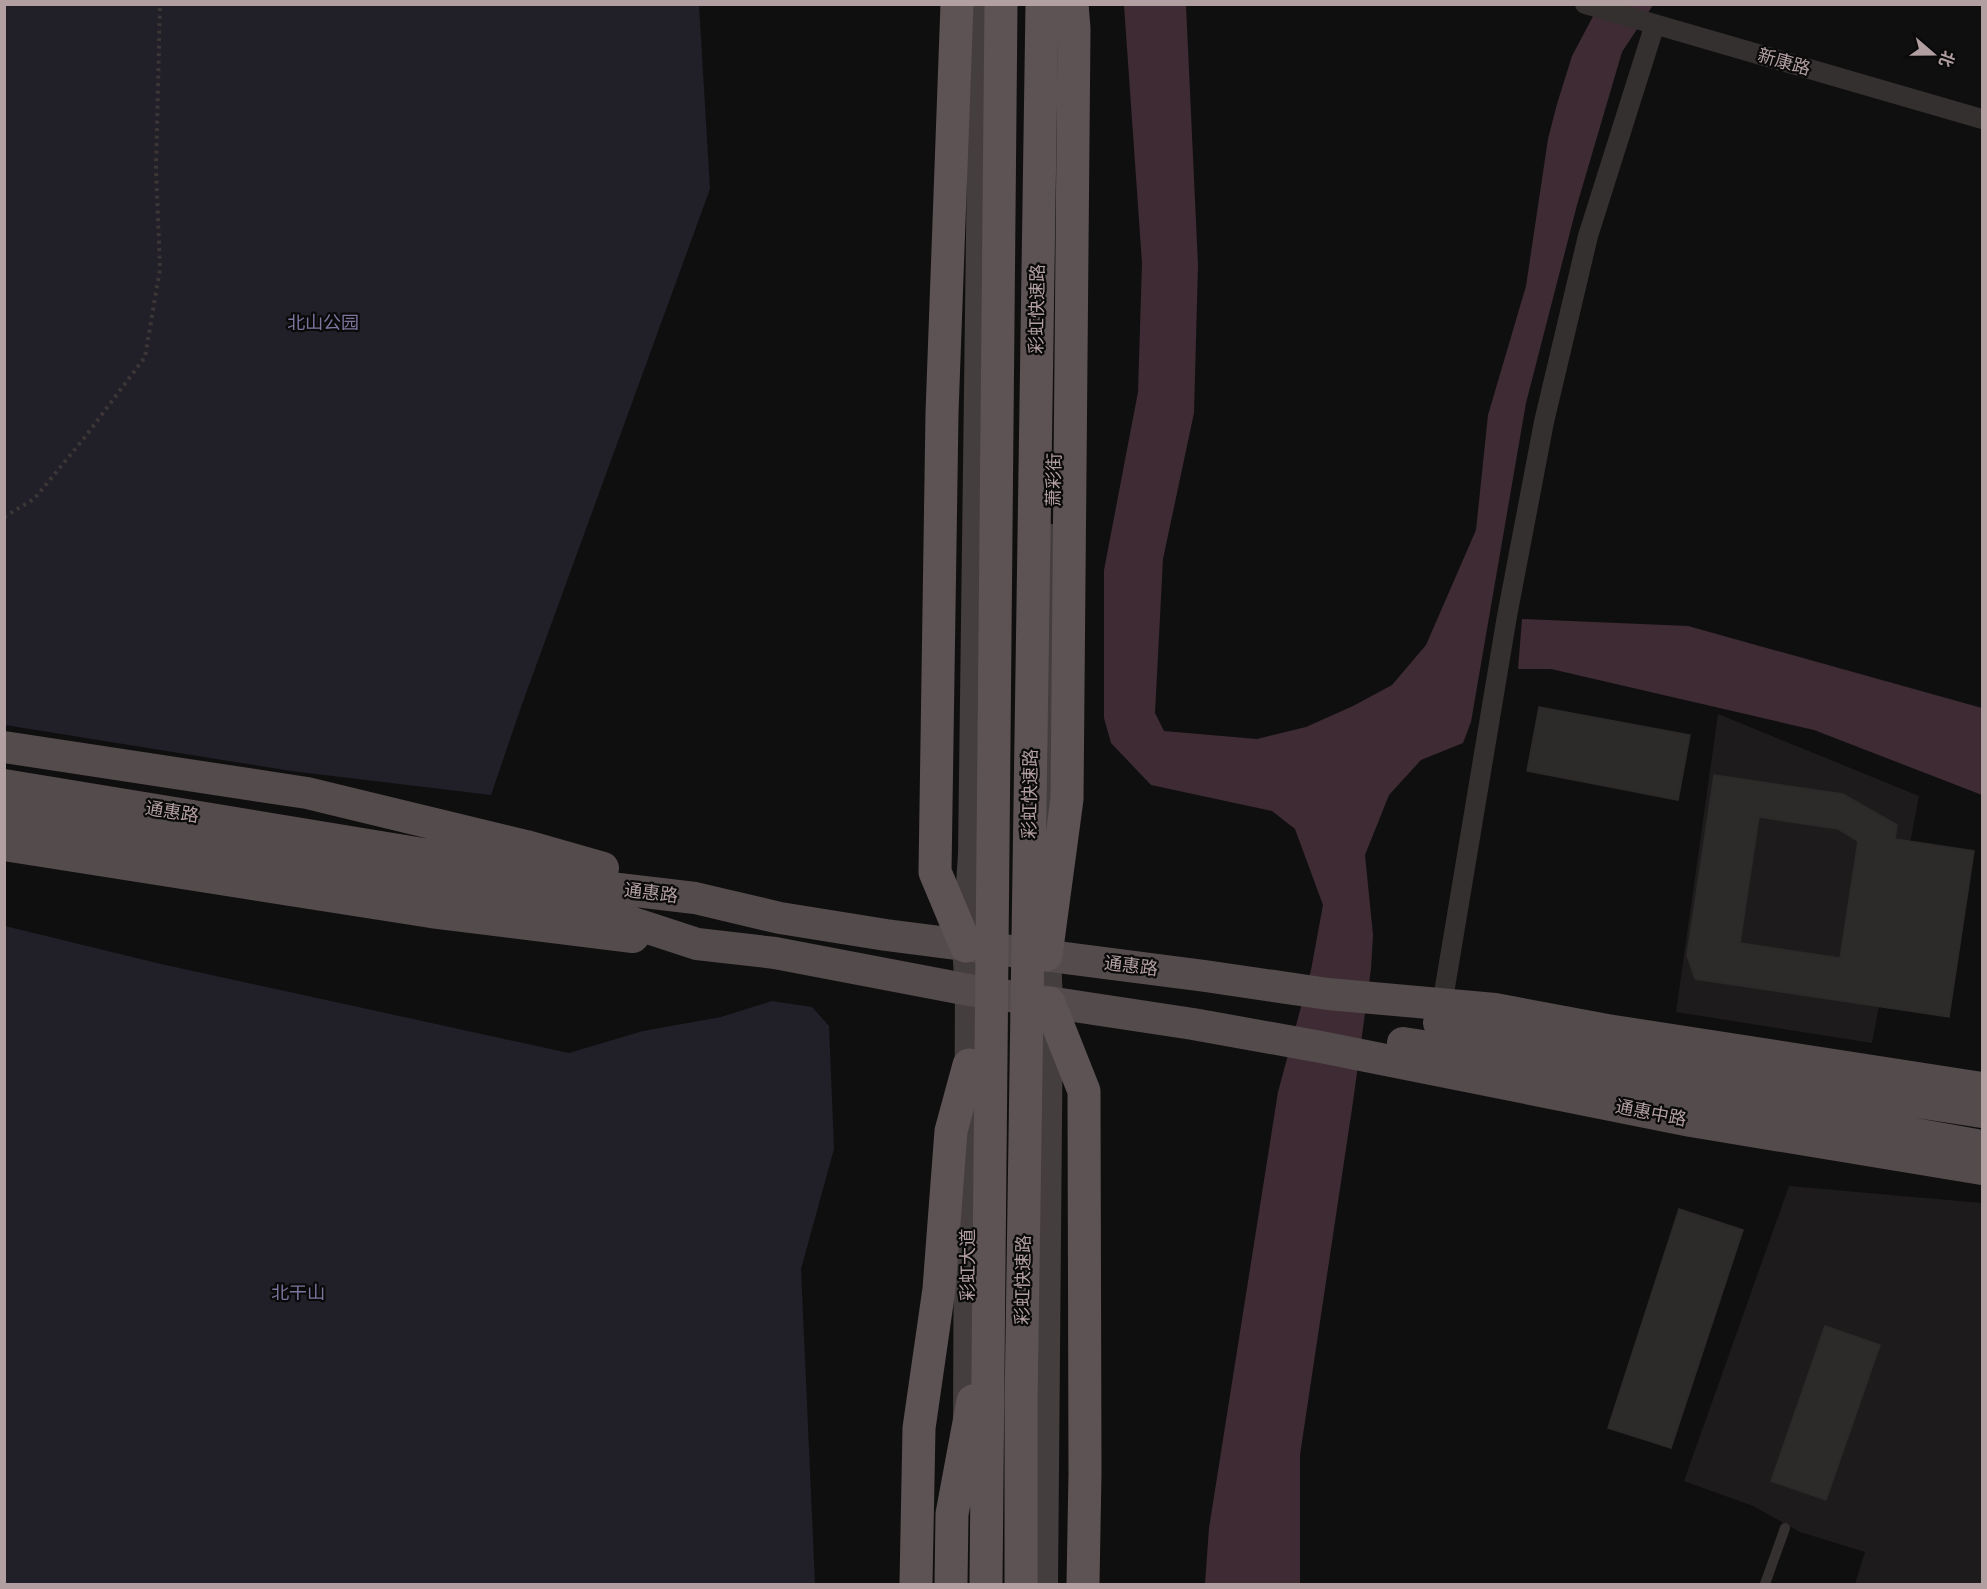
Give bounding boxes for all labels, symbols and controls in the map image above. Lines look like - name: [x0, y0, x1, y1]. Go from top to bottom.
- north arrow: [1903, 24, 1963, 84]
- street label: 新康路: [1755, 44, 1813, 80]
- text: 北: [1934, 48, 1958, 70]
- street label: 彩虹快速路: [1025, 264, 1049, 354]
- park label: 北山公园: [287, 312, 359, 334]
- street label: 萧彩街: [1043, 453, 1065, 507]
- street label: 彩虹快速路: [1018, 749, 1042, 839]
- street label: 通惠路: [144, 797, 200, 827]
- street label: 通惠路: [623, 879, 679, 907]
- street label: 通惠路: [1103, 952, 1159, 980]
- street label: 通惠中路: [1614, 1095, 1688, 1131]
- street label: 彩虹大道: [957, 1229, 979, 1301]
- street label: 彩虹快速路: [1011, 1235, 1035, 1325]
- park label: 北干山: [271, 1282, 325, 1304]

